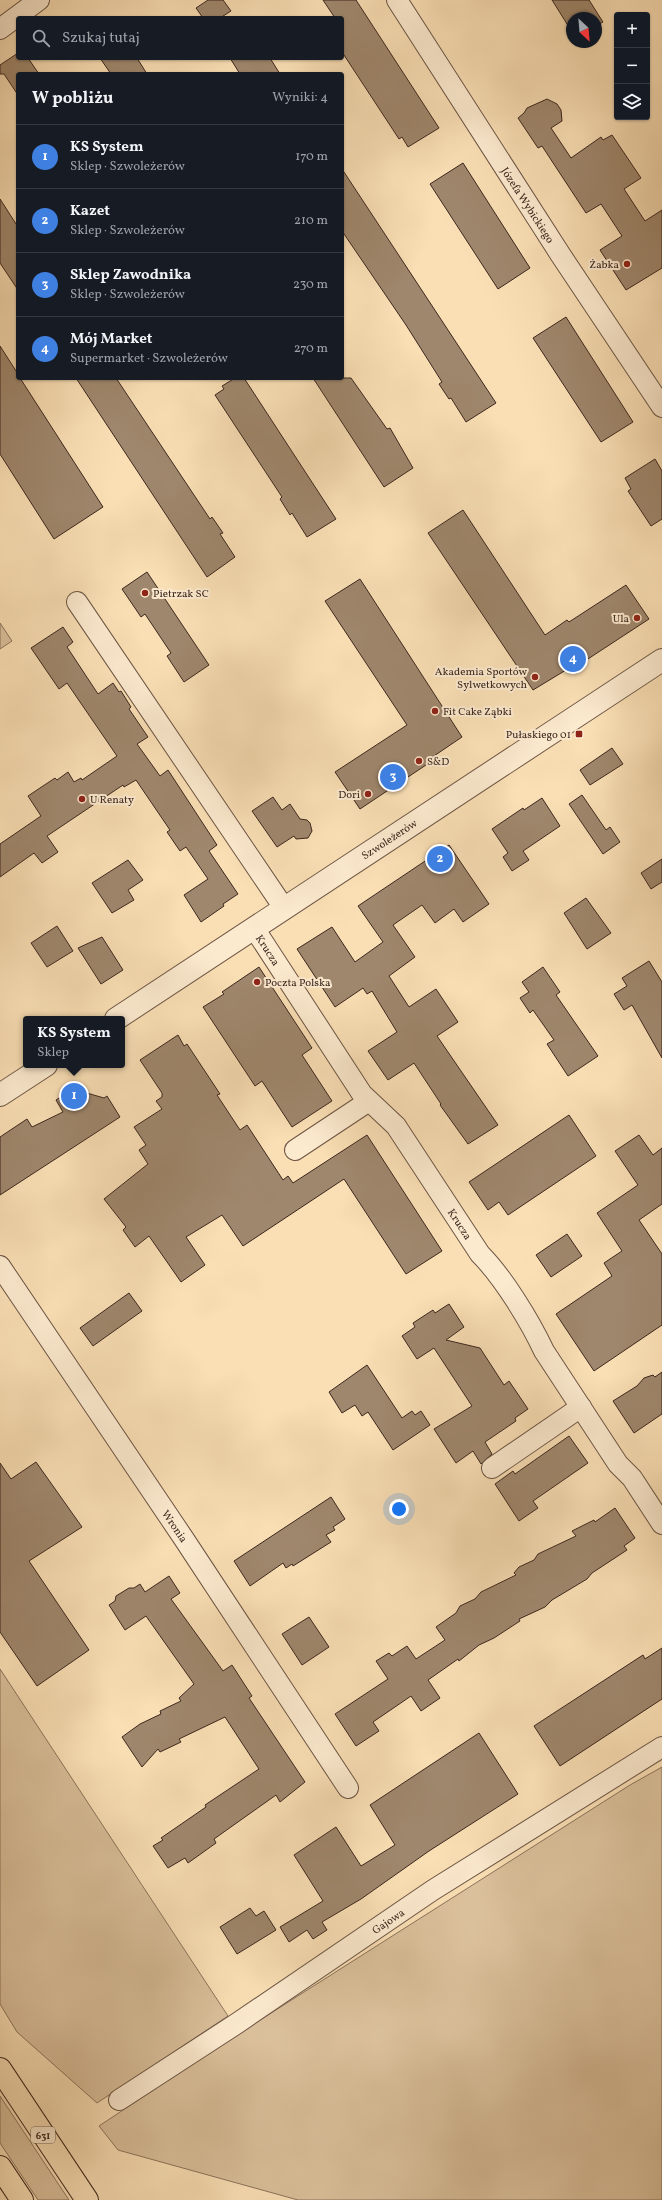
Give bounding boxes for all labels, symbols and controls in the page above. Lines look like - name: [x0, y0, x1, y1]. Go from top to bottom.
- north arrow: [566, 12, 602, 48]
- map controls: [614, 12, 650, 120]
- button: +: [614, 12, 650, 48]
- search box: [16, 16, 344, 60]
- icon: search: [30, 27, 52, 49]
- text: Szukaj tutaj: [62, 28, 140, 49]
- button: −: [614, 48, 650, 84]
- button: layers: [614, 84, 650, 120]
- text: W pobliżu: [32, 87, 113, 110]
- text: Wyniki: 4: [272, 89, 328, 107]
- text: KS System: [70, 137, 144, 158]
- text: 1: [42, 148, 48, 166]
- text: 170 m: [295, 148, 328, 166]
- text: Sklep · Szwoleżerów: [70, 158, 185, 176]
- street label: Józefa Wybickiego: [497, 165, 557, 247]
- text: Kazet: [70, 201, 110, 222]
- text: 2: [42, 212, 48, 230]
- text: 210 m: [294, 212, 328, 230]
- text: Sklep · Szwoleżerów: [70, 222, 185, 240]
- place label: Żabka: [589, 258, 620, 273]
- marker: Żabka: [622, 259, 632, 269]
- text: Sklep Zawodnika: [70, 265, 191, 286]
- text: 3: [42, 276, 48, 294]
- text: 230 m: [293, 276, 328, 294]
- text: Sklep · Szwoleżerów: [70, 286, 185, 304]
- text: Mój Market: [70, 329, 152, 350]
- text: 4: [41, 340, 49, 358]
- text: 270 m: [294, 340, 328, 358]
- text: Supermarket · Szwoleżerów: [70, 350, 228, 368]
- place label: Pietrzak SC: [153, 587, 209, 602]
- marker: Pietrzak SC: [140, 588, 150, 598]
- place label: Ula: [613, 612, 630, 627]
- marker: Ula: [632, 613, 642, 623]
- pin: 4: [560, 644, 586, 674]
- place label: Akademia Sportów Sylwetkowych: [435, 665, 527, 693]
- marker: Akademia Sportów Sylwetkowych: [530, 672, 540, 682]
- place label: Fit Cake Ząbki: [443, 705, 512, 720]
- marker: Fit Cake Ząbki: [430, 706, 440, 716]
- place label: Pułaskiego 01: [506, 728, 571, 743]
- marker: Pułaskiego 01: [574, 729, 584, 739]
- place label: S&D: [427, 755, 449, 770]
- marker: S&D: [414, 756, 424, 766]
- pin: 3: [380, 762, 406, 792]
- place label: Dori: [338, 788, 360, 803]
- marker: Dori: [363, 789, 373, 799]
- place label: U Renaty: [90, 793, 134, 808]
- marker: U Renaty: [77, 794, 87, 804]
- street label: Szwoleżerów: [359, 816, 421, 864]
- pin: 2: [427, 844, 453, 874]
- street label: Krucza: [251, 932, 283, 970]
- place label: Poczta Polska: [265, 976, 331, 991]
- marker: Poczta Polska: [252, 977, 262, 987]
- popup: [23, 1016, 125, 1068]
- text: KS System: [37, 1023, 111, 1044]
- text: Sklep: [37, 1044, 69, 1062]
- pin: 1: [61, 1081, 87, 1111]
- street label: Krucza: [443, 1206, 475, 1244]
- your location: [389, 1499, 409, 1519]
- street label: Wronia: [157, 1508, 190, 1547]
- street label: Gajowa: [370, 1906, 409, 1939]
- road number: 631: [31, 2127, 55, 2143]

